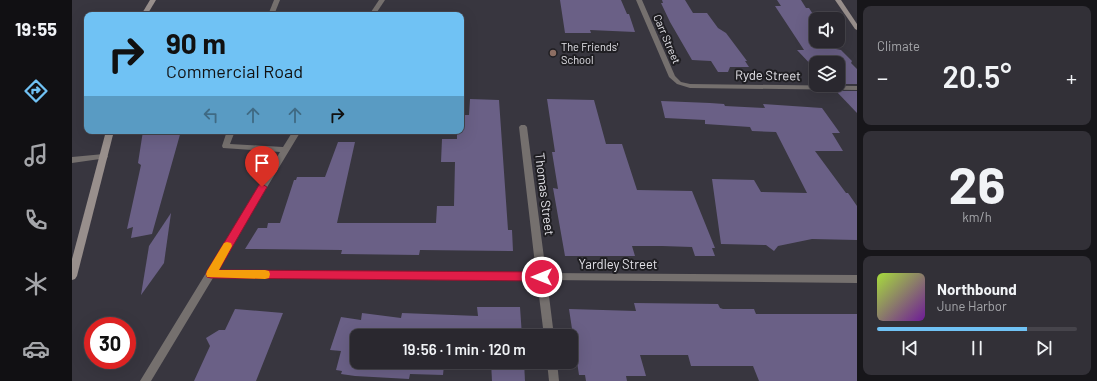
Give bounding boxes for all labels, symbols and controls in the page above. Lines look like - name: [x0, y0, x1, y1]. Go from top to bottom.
- street label: Carr Street: [651, 12, 684, 65]
- map controls: [809, 12, 845, 92]
- button: sound: [809, 12, 845, 48]
- text: 19:55: [15, 18, 57, 40]
- text: 90 m: [166, 26, 226, 60]
- icon: right: [100, 28, 152, 80]
- text: Climate: [877, 38, 920, 54]
- place label: The Friends' School: [561, 40, 619, 66]
- marker: The Friends' School: [548, 48, 558, 58]
- button: layers: [809, 56, 845, 92]
- text: 20.5°: [943, 58, 1012, 94]
- text: Commercial Road: [166, 60, 303, 82]
- text: −: [877, 64, 888, 90]
- text: +: [1066, 64, 1077, 90]
- street label: Ryde Street: [735, 66, 801, 84]
- icon: directions: [22, 77, 50, 105]
- icon: left: [200, 104, 222, 126]
- icon: ahead: [242, 104, 264, 126]
- icon: ahead: [284, 104, 306, 126]
- icon: right: [326, 104, 348, 126]
- icon: music: [22, 141, 50, 169]
- pin: [245, 146, 279, 187]
- icon: arrive: [251, 152, 273, 174]
- street label: Thomas Street: [532, 152, 558, 236]
- text: 26: [948, 152, 1006, 214]
- icon: phone: [22, 206, 50, 234]
- text: km/h: [962, 209, 992, 225]
- position arrow: [521, 256, 563, 298]
- street label: Yardley Street: [578, 256, 658, 272]
- icon: climate: [22, 270, 50, 298]
- text: Northbound: [937, 280, 1017, 298]
- text: June Harbor: [937, 298, 1007, 314]
- speed limit sign: 30: [84, 317, 136, 369]
- icon: car: [22, 335, 50, 363]
- icon: previous: [899, 337, 921, 359]
- icon: pause: [966, 337, 988, 359]
- icon: next: [1033, 337, 1055, 359]
- text: 19:56 · 1 min · 120 m: [402, 340, 526, 358]

